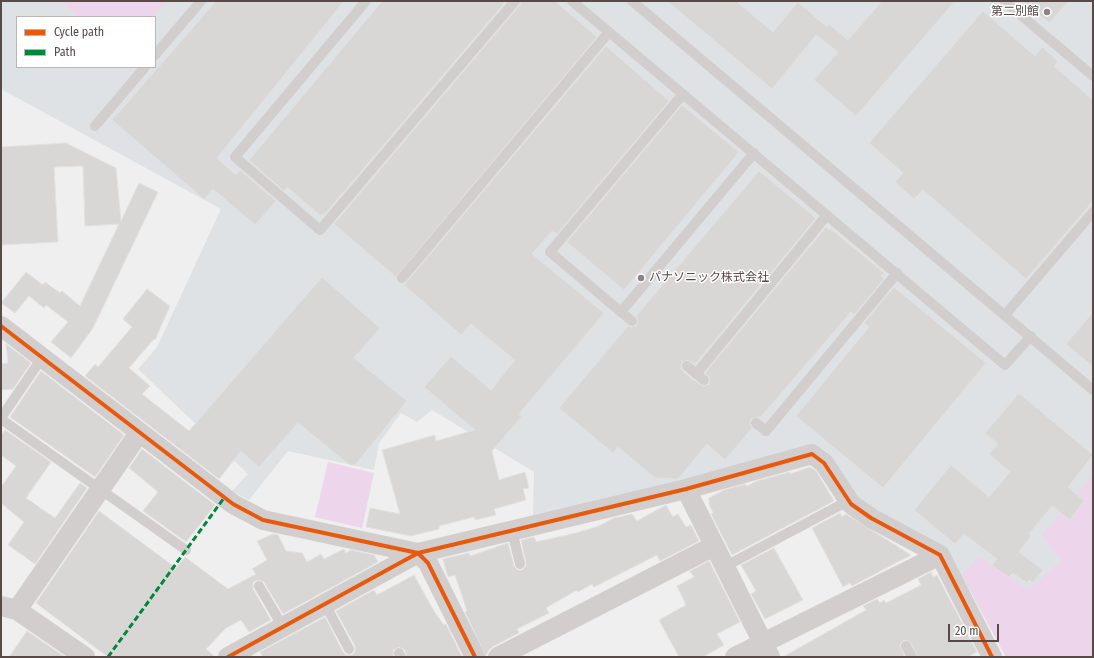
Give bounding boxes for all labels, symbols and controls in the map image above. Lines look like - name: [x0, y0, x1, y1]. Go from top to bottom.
- place label: 第二別館: [991, 5, 1039, 19]
- marker: 第二別館: [1042, 7, 1052, 17]
- legend: [16, 16, 156, 68]
- text: Cycle path: [54, 25, 104, 39]
- text: Path: [54, 45, 76, 59]
- place label: パナソニック株式会社: [649, 271, 769, 285]
- marker: パナソニック株式会社: [636, 273, 646, 283]
- scale bar: [950, 616, 1001, 642]
- text: 20 m: [955, 624, 979, 638]

